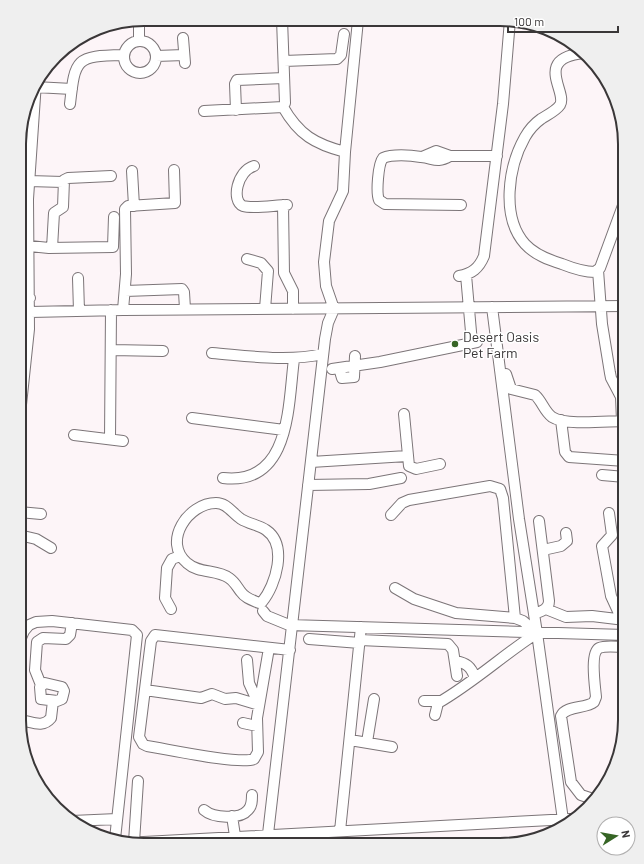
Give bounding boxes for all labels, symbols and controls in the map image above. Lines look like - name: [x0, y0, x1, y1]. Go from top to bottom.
- scale bar: [508, 8, 618, 34]
- text: 100 m: [514, 14, 544, 28]
- place label: Desert Oasis Pet Farm: [463, 328, 539, 361]
- marker: Desert Oasis Pet Farm: [450, 339, 460, 349]
- north arrow: [596, 816, 636, 856]
- text: N: [619, 829, 633, 839]

